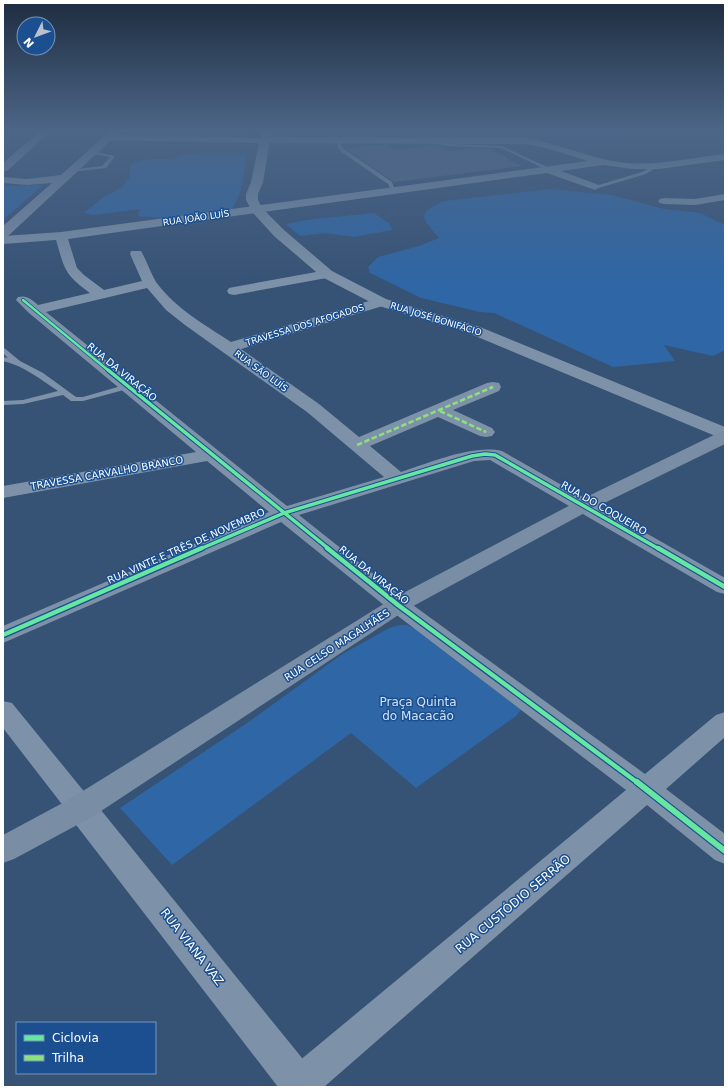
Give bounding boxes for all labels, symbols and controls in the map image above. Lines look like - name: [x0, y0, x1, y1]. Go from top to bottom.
- north arrow: [16, 16, 56, 56]
- text: N: [21, 35, 37, 50]
- street label: RUA JOÃO LUÍS: [162, 207, 230, 228]
- street label: RUA JOSÉ BONIFÁCIO: [389, 299, 483, 338]
- street label: TRAVESSA DOS AFOGADOS: [244, 302, 366, 348]
- street label: RUA DA VIRAÇÃO: [85, 340, 160, 404]
- street label: RUA SÃO LUÍS: [232, 348, 290, 394]
- street label: TRAVESSA CARVALHO BRANCO: [29, 454, 184, 492]
- street label: RUA DO COQUEIRO: [559, 479, 649, 537]
- street label: RUA VINTE E TRÊS DE NOVEMBRO: [105, 505, 267, 586]
- street label: RUA DA VIRAÇÃO: [337, 543, 412, 607]
- street label: RUA CELSO MAGALHÃES: [282, 606, 392, 683]
- park label: Praça Quinta do Macacão: [379, 695, 457, 723]
- street label: RUA CUSTÓDIO SERRÃO: [452, 851, 573, 956]
- street label: RUA VIANA VAZ: [158, 906, 226, 988]
- legend: [16, 1022, 156, 1074]
- text: Ciclovia: [52, 1031, 99, 1045]
- text: Trilha: [51, 1051, 84, 1065]

